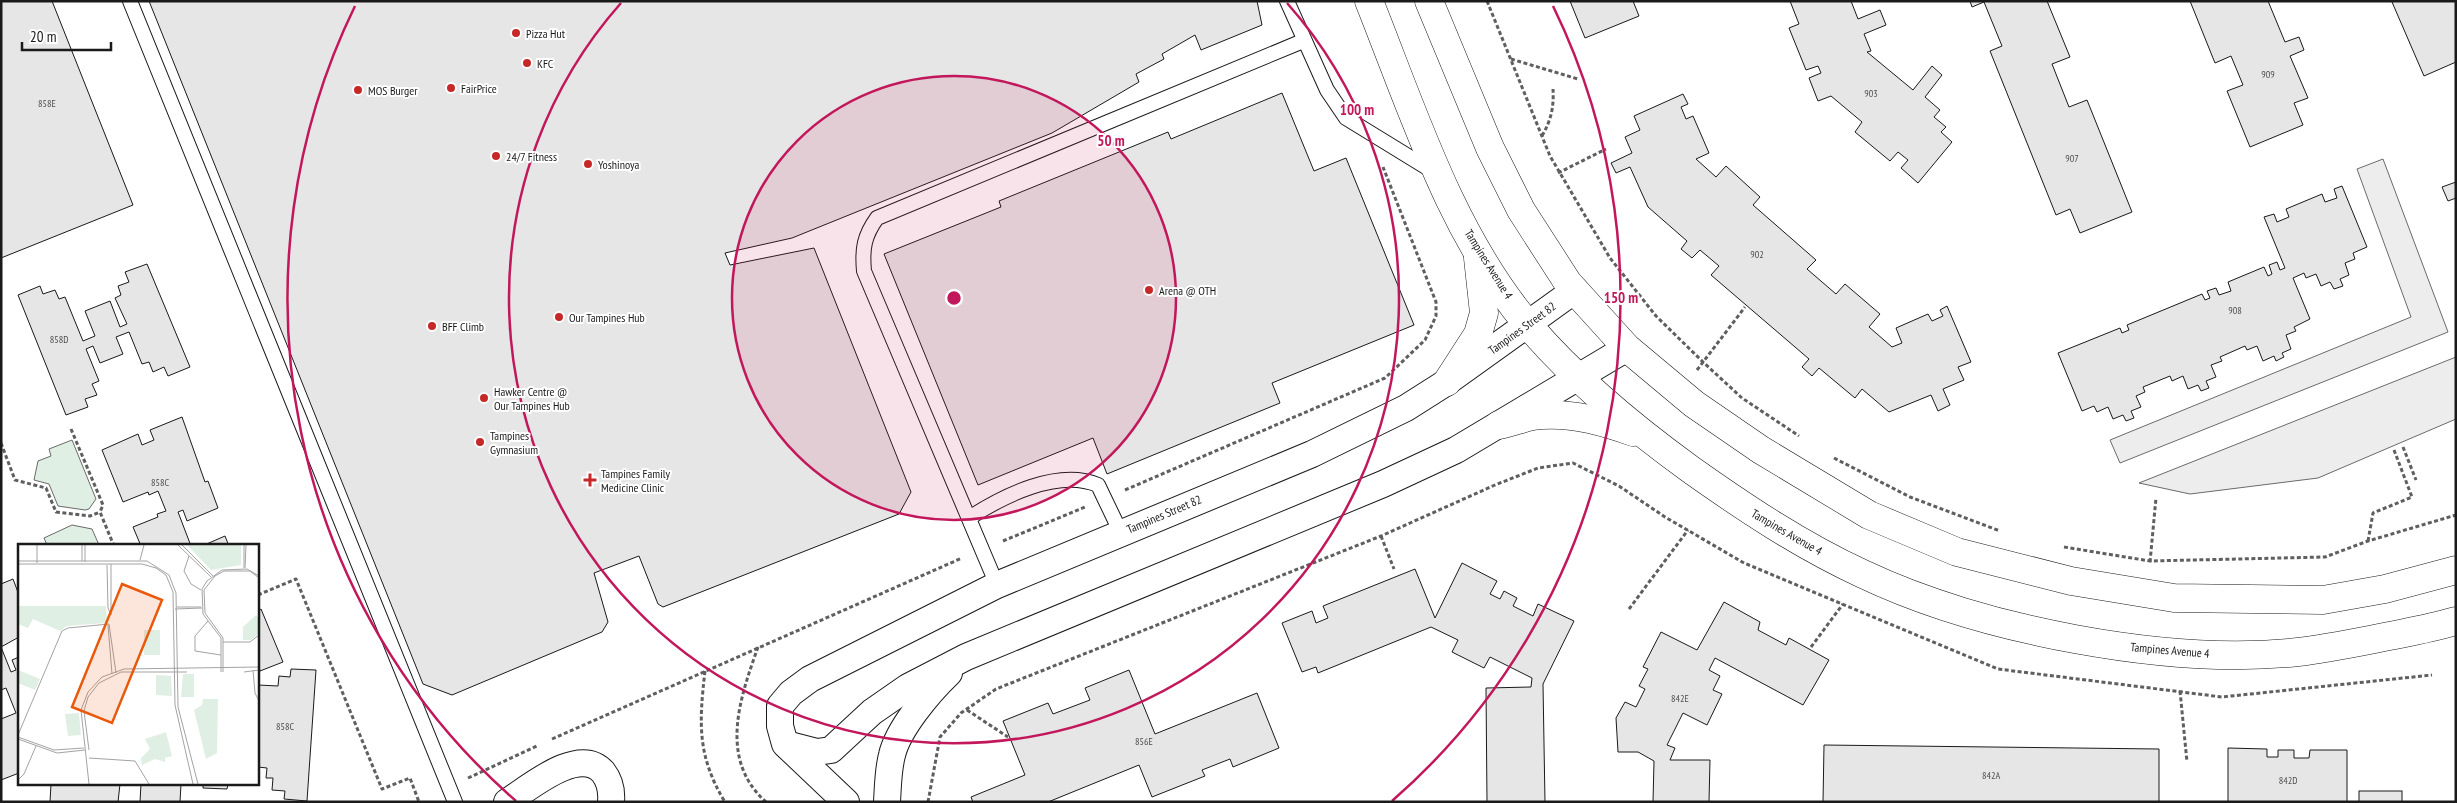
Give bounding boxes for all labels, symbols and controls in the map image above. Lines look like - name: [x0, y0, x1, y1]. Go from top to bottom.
- scale bar: [22, 20, 111, 52]
- place label: Pizza Hut: [526, 26, 566, 41]
- text: 20 m: [30, 27, 56, 46]
- marker: Pizza Hut: [510, 27, 522, 39]
- place label: KFC: [537, 56, 554, 71]
- marker: KFC: [521, 57, 533, 69]
- house number: 909: [2261, 68, 2275, 81]
- place label: FairPrice: [461, 81, 497, 96]
- marker: FairPrice: [445, 82, 457, 94]
- place label: MOS Burger: [368, 83, 418, 98]
- marker: MOS Burger: [352, 84, 364, 96]
- house number: 903: [1864, 87, 1878, 100]
- house number: 858E: [38, 97, 56, 110]
- text: 100 m: [1340, 100, 1374, 119]
- text: 50 m: [1097, 131, 1125, 150]
- place label: 24/7 Fitness: [506, 149, 557, 164]
- marker: 24/7 Fitness: [490, 150, 502, 162]
- house number: 907: [2065, 152, 2079, 165]
- place label: Yoshinoya: [598, 157, 640, 172]
- marker: Yoshinoya: [582, 158, 594, 170]
- street label: Tampines Avenue 4: [1462, 226, 1517, 302]
- house number: 902: [1750, 248, 1764, 261]
- place label: Arena @ OTH: [1159, 283, 1216, 298]
- marker: Arena @ OTH: [1143, 284, 1155, 296]
- text: 150 m: [1604, 288, 1638, 307]
- centre of rings: [945, 289, 963, 307]
- street label: Tampines Street 82: [1485, 298, 1559, 358]
- house number: 908: [2228, 304, 2242, 317]
- place label: Our Tampines Hub: [569, 310, 645, 325]
- marker: Our Tampines Hub: [553, 311, 565, 323]
- place label: BFF Climb: [442, 319, 484, 334]
- marker: BFF Climb: [426, 320, 438, 332]
- house number: 858D: [50, 333, 68, 346]
- place label: Hawker Centre @ Our Tampines Hub: [494, 384, 570, 413]
- marker: Hawker Centre @ Our Tampines Hub: [478, 392, 490, 404]
- place label: Tampines Gymnasium: [490, 428, 538, 457]
- marker: Tampines Gymnasium: [474, 436, 486, 448]
- place label: Tampines Family Medicine Clinic: [601, 466, 671, 495]
- marker: Tampines Family Medicine Clinic: [583, 473, 597, 487]
- house number: 858C: [151, 476, 169, 489]
- street label: Tampines Street 82: [1124, 492, 1204, 536]
- street label: Tampines Avenue 4: [1749, 506, 1826, 559]
- inset map: [18, 544, 259, 786]
- street label: Tampines Avenue 4: [2130, 639, 2211, 661]
- house number: 842E: [1671, 692, 1689, 705]
- house number: 858C: [276, 720, 294, 733]
- house number: 856E: [1135, 735, 1153, 748]
- house number: 842A: [1982, 769, 2000, 782]
- house number: 842D: [2279, 774, 2297, 787]

